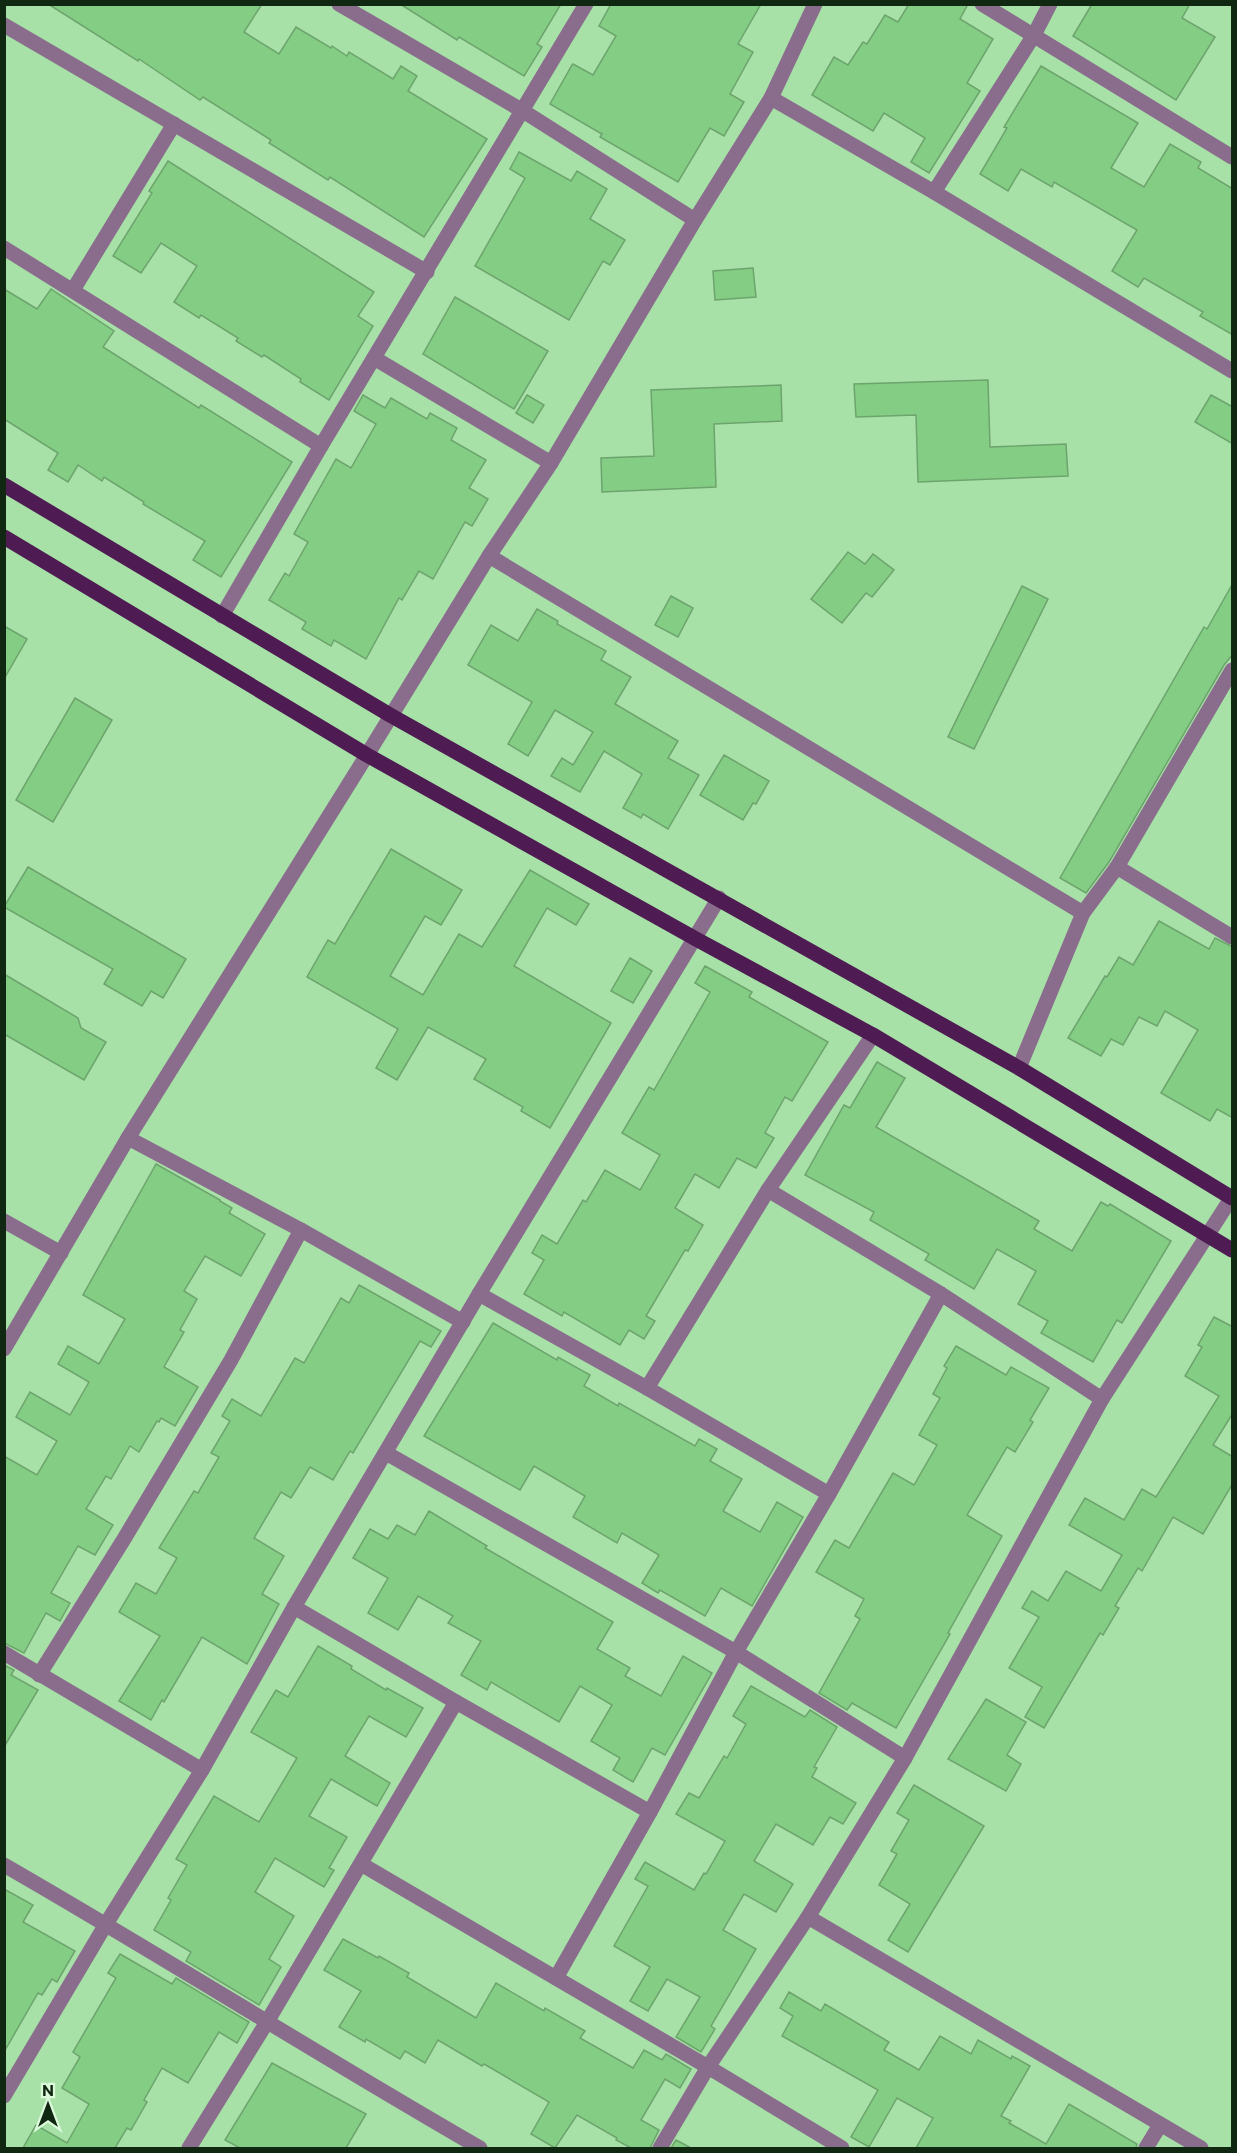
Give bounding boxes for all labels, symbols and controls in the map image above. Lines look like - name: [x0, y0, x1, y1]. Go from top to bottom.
- north arrow: [18, 2075, 78, 2135]
- text: N: [42, 2080, 54, 2099]

